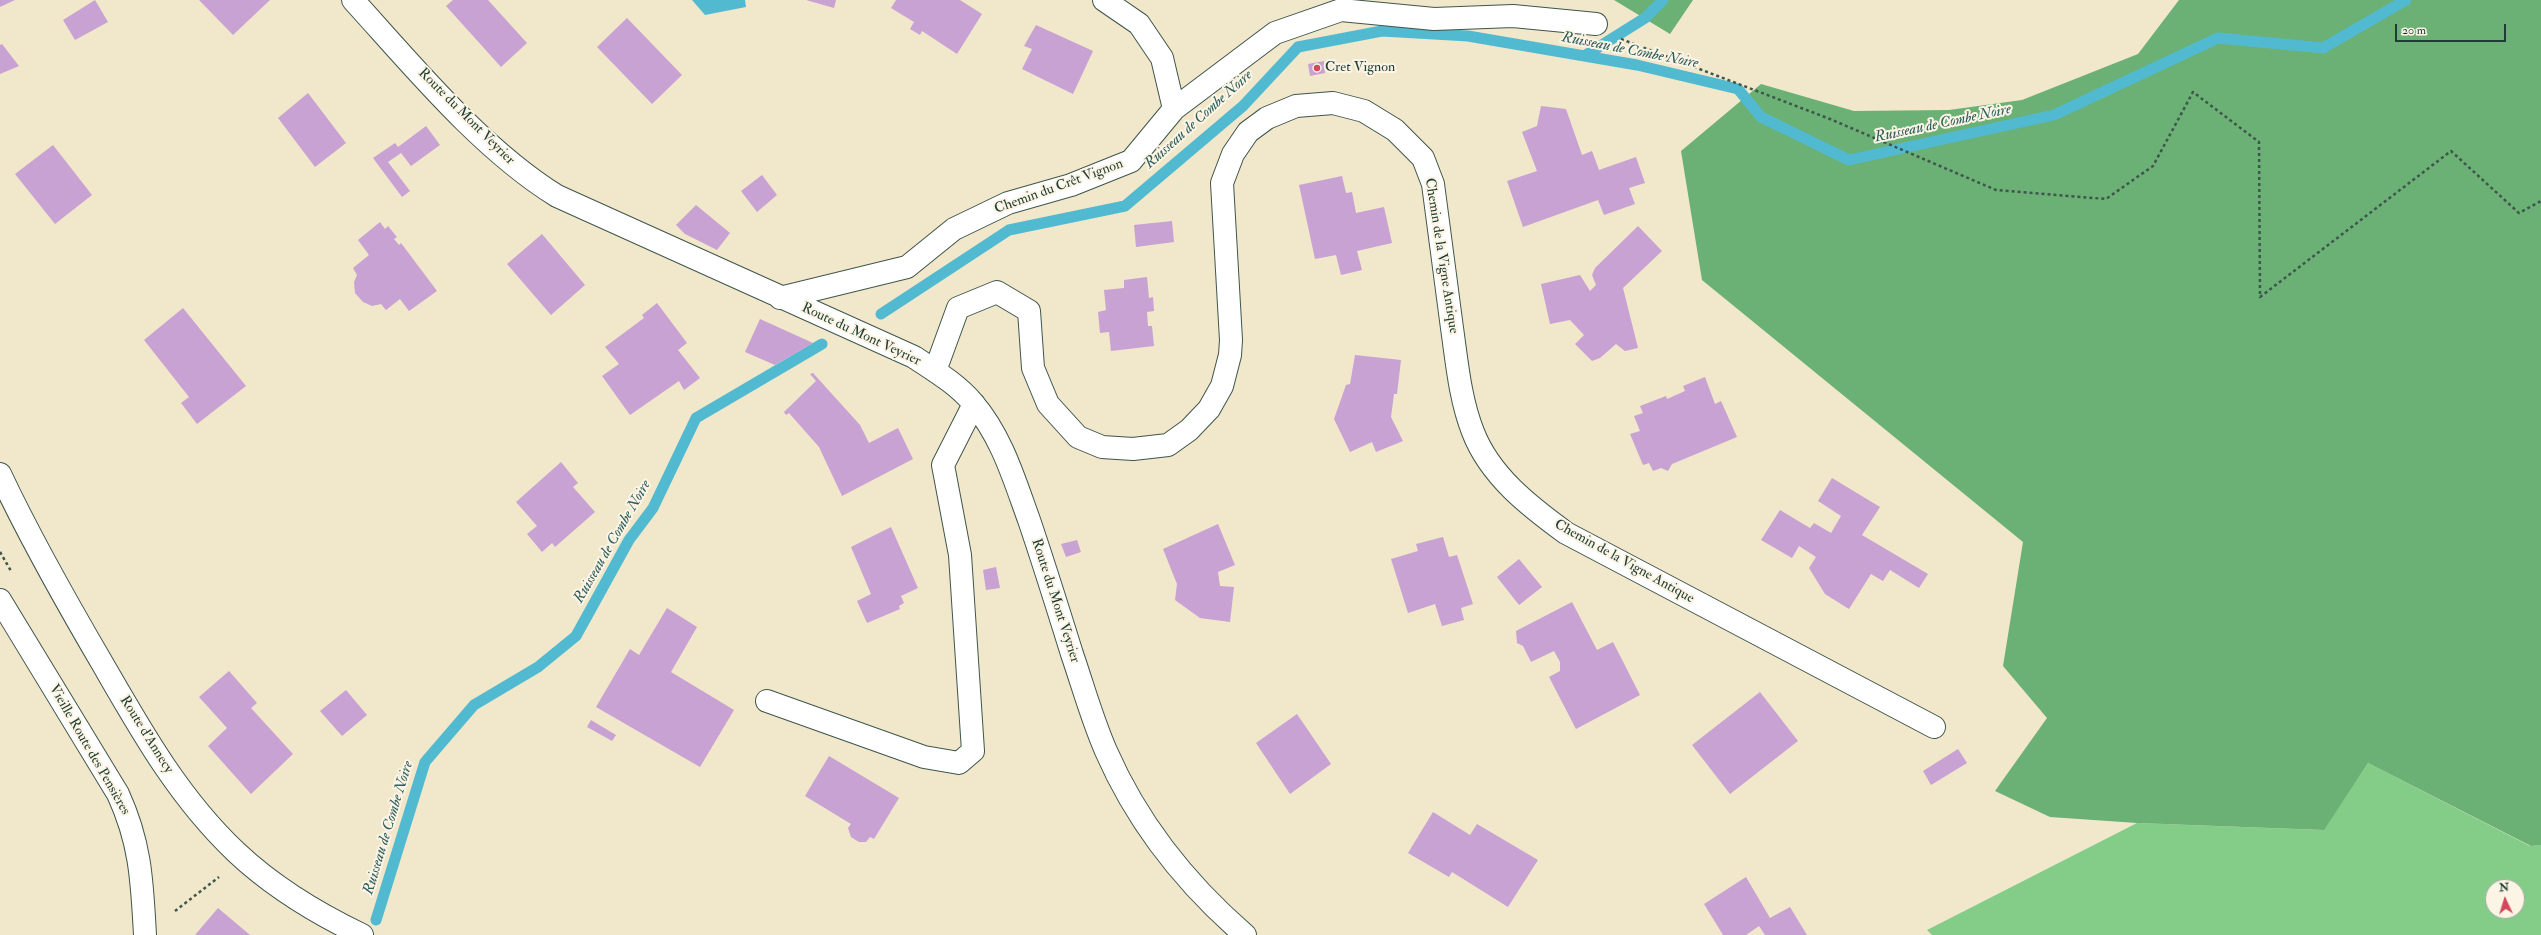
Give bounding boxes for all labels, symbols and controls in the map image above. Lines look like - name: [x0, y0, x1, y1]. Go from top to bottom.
- scale bar: [2397, 16, 2508, 42]
- text: 20 m: [2402, 23, 2426, 38]
- water label: Ruisseau de Combe Noire: [1560, 29, 1700, 73]
- place label: Cret Vignon: [1325, 60, 1395, 76]
- marker: Cret Vignon: [1312, 63, 1322, 73]
- street label: Route du Mont Veyrier: [414, 65, 518, 169]
- water label: Ruisseau de Combe Noire: [1141, 67, 1257, 173]
- water label: Ruisseau de Combe Noire: [1873, 101, 2013, 147]
- street label: Chemin du Crêt Vignon: [992, 156, 1126, 218]
- street label: Chemin de la Vigne Antique: [1420, 177, 1462, 335]
- street label: Route du Mont Veyrier: [799, 300, 923, 370]
- water label: Ruisseau de Combe Noire: [571, 477, 655, 607]
- street label: Chemin de la Vigne Antique: [1551, 517, 1697, 607]
- street label: Route du Mont Veyrier: [1027, 537, 1083, 665]
- street label: Vieille Route des Pensières: [45, 682, 133, 818]
- street label: Route d'Annecy: [116, 693, 176, 777]
- water label: Ruisseau de Combe Noire: [360, 759, 418, 897]
- north arrow: [2485, 879, 2525, 919]
- text: N: [2499, 881, 2510, 894]

